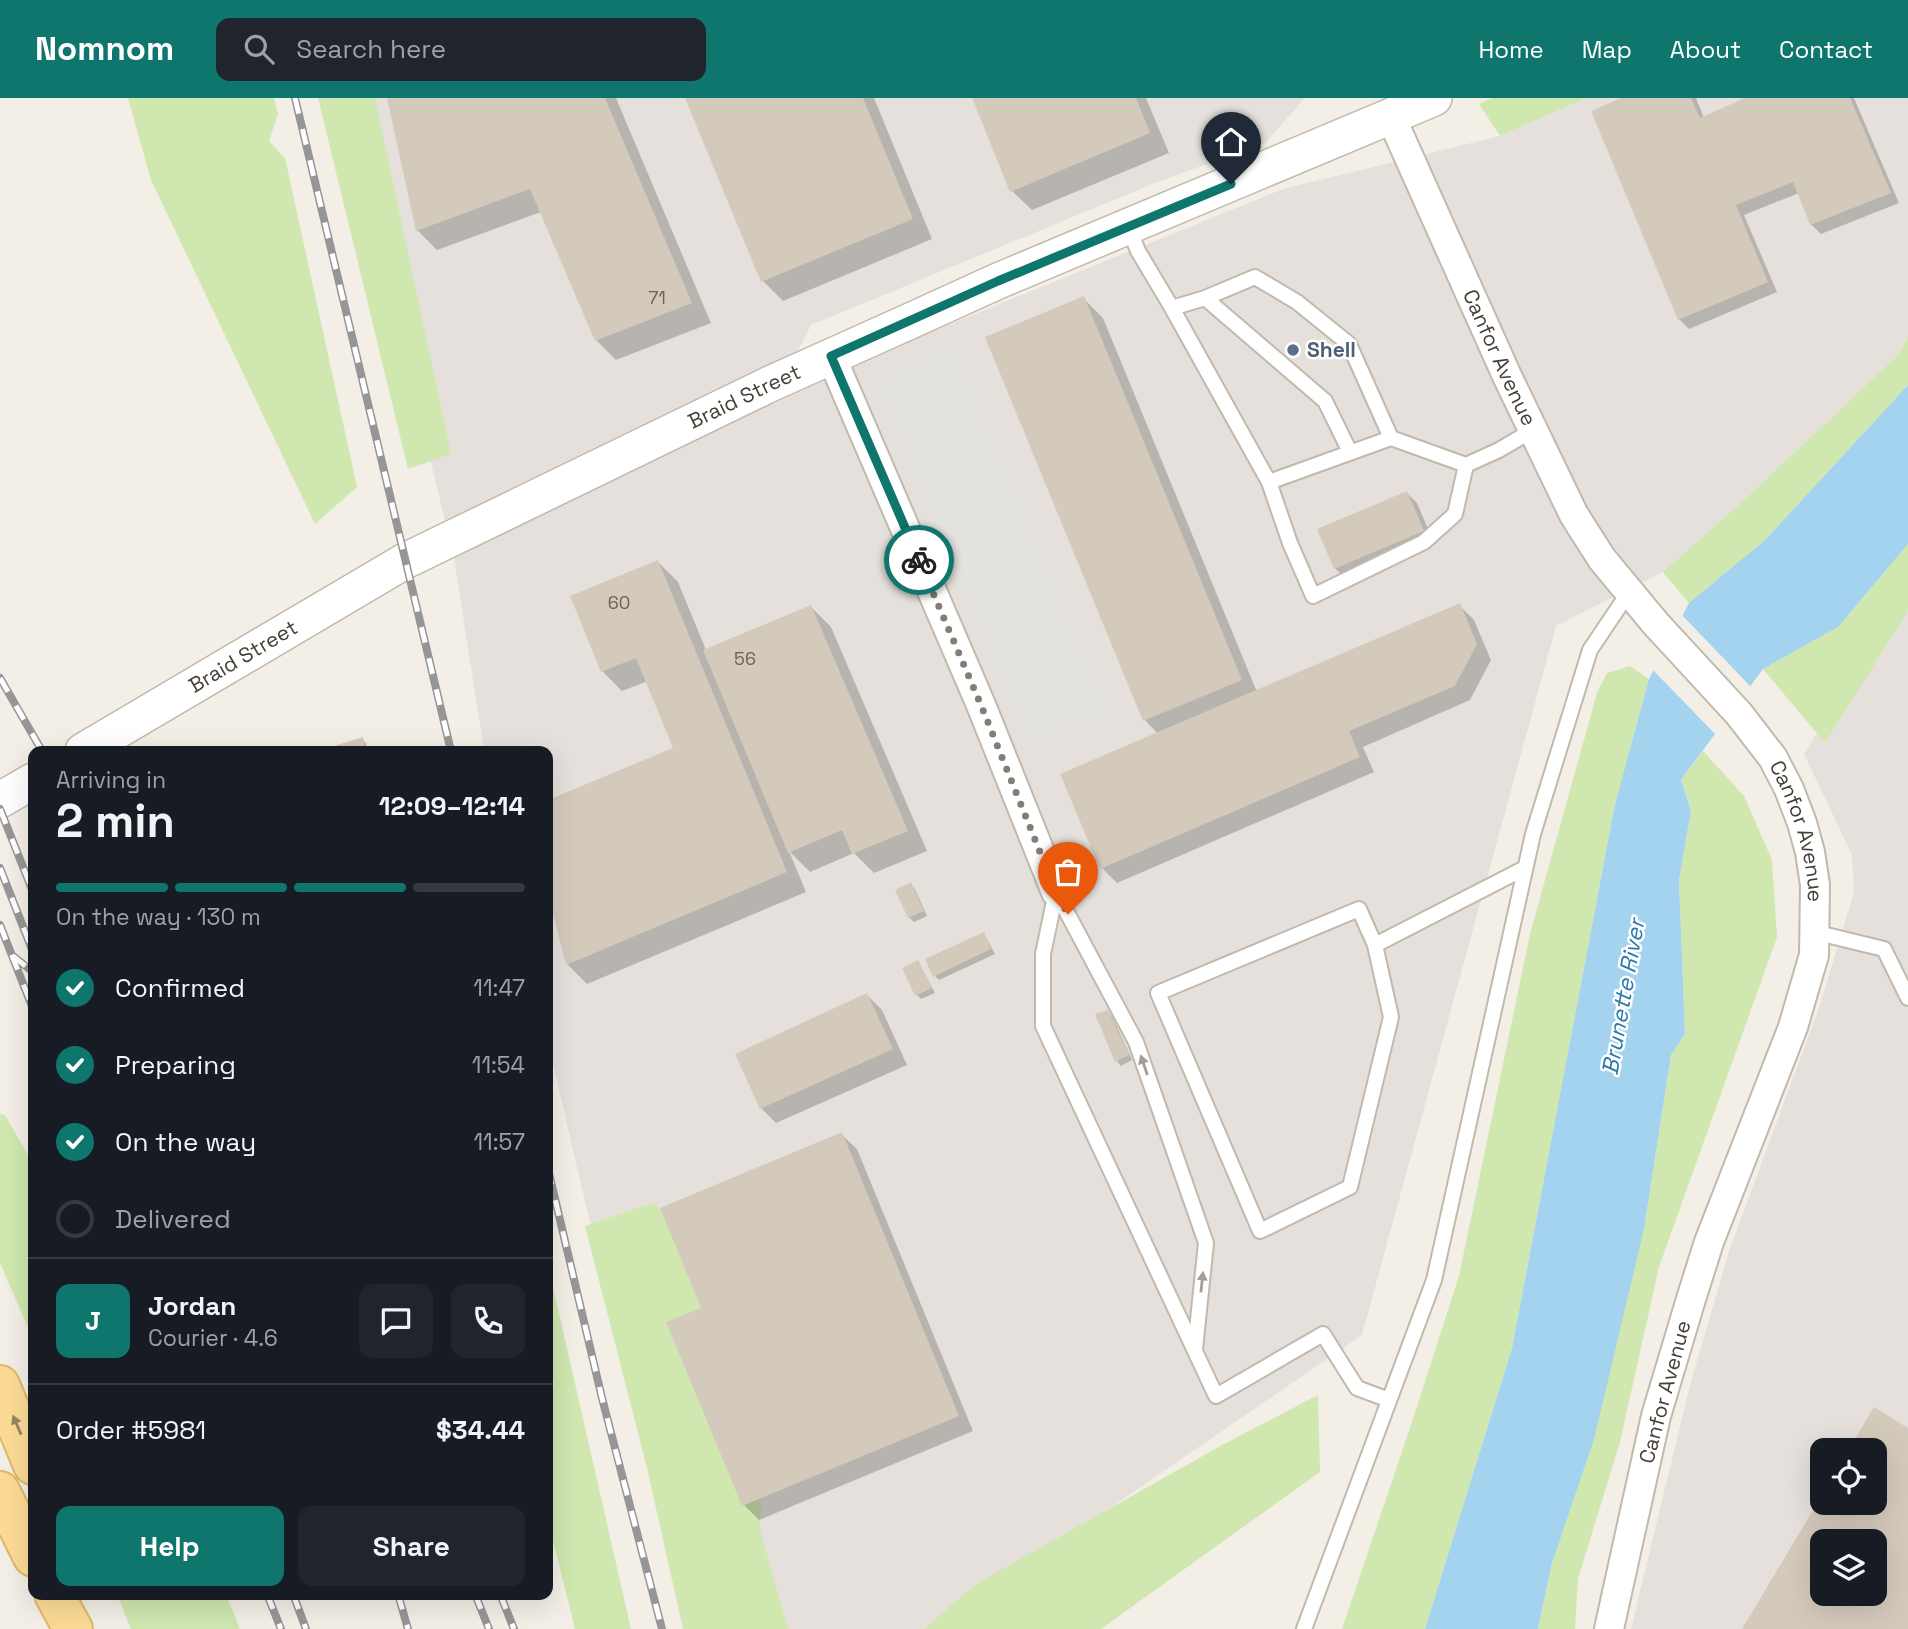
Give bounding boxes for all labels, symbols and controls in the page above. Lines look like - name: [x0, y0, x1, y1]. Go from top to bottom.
- search box: [216, 18, 706, 81]
- text: Nomnom: [35, 28, 174, 70]
- icon: search: [240, 30, 278, 68]
- text: Search here: [296, 32, 446, 66]
- text: Home: [1478, 34, 1544, 65]
- text: Map: [1582, 34, 1632, 65]
- text: About: [1670, 34, 1741, 65]
- text: Contact: [1779, 34, 1873, 65]
- pin: [1201, 112, 1261, 184]
- icon: home: [1212, 123, 1250, 161]
- street label: Canfor Avenue: [1457, 285, 1543, 430]
- house number: 71: [648, 286, 666, 309]
- place label: Shell: [1307, 336, 1356, 363]
- marker: Shell: [1285, 342, 1301, 358]
- street label: Braid Street: [683, 358, 805, 435]
- courier: [884, 525, 954, 595]
- icon: bike: [900, 541, 938, 579]
- house number: 60: [608, 591, 630, 614]
- street label: Braid Street: [184, 613, 302, 699]
- house number: 56: [734, 647, 756, 670]
- street label: Canfor Avenue: [1764, 756, 1830, 902]
- text: Arriving in: [56, 765, 166, 795]
- text: 12:09–12:14: [379, 789, 525, 823]
- text: 2 min: [56, 792, 175, 850]
- pin: [1038, 842, 1098, 914]
- icon: bag: [1049, 853, 1087, 891]
- text: On the way · 130 m: [56, 902, 261, 932]
- water label: Brunette River: [1595, 915, 1652, 1077]
- icon: check: [56, 969, 94, 1007]
- text: Confirmed: [115, 971, 245, 1005]
- text: 11:47: [473, 973, 525, 1003]
- icon: check: [56, 1046, 94, 1084]
- text: Preparing: [115, 1048, 236, 1082]
- text: 11:54: [472, 1050, 525, 1080]
- one-way arrow: [1138, 1054, 1149, 1075]
- icon: check: [56, 1123, 94, 1161]
- text: On the way: [115, 1125, 256, 1159]
- text: 11:57: [473, 1127, 525, 1157]
- text: Delivered: [115, 1202, 231, 1236]
- one-way arrow: [1196, 1271, 1207, 1293]
- button: chat: [359, 1284, 433, 1358]
- button: phone: [451, 1284, 525, 1358]
- text: Jordan: [148, 1289, 236, 1323]
- text: J: [85, 1304, 101, 1338]
- street label: Canfor Avenue: [1632, 1317, 1697, 1466]
- text: Courier · 4.6: [148, 1323, 278, 1353]
- text: Order #5981: [56, 1413, 206, 1447]
- text: $34.44: [436, 1413, 525, 1447]
- one-way arrow: [11, 1414, 22, 1435]
- map controls: [1810, 1438, 1887, 1606]
- button: locate: [1810, 1438, 1887, 1515]
- button: Help: [56, 1506, 284, 1586]
- button: Share: [298, 1506, 525, 1586]
- button: layers: [1810, 1529, 1887, 1606]

